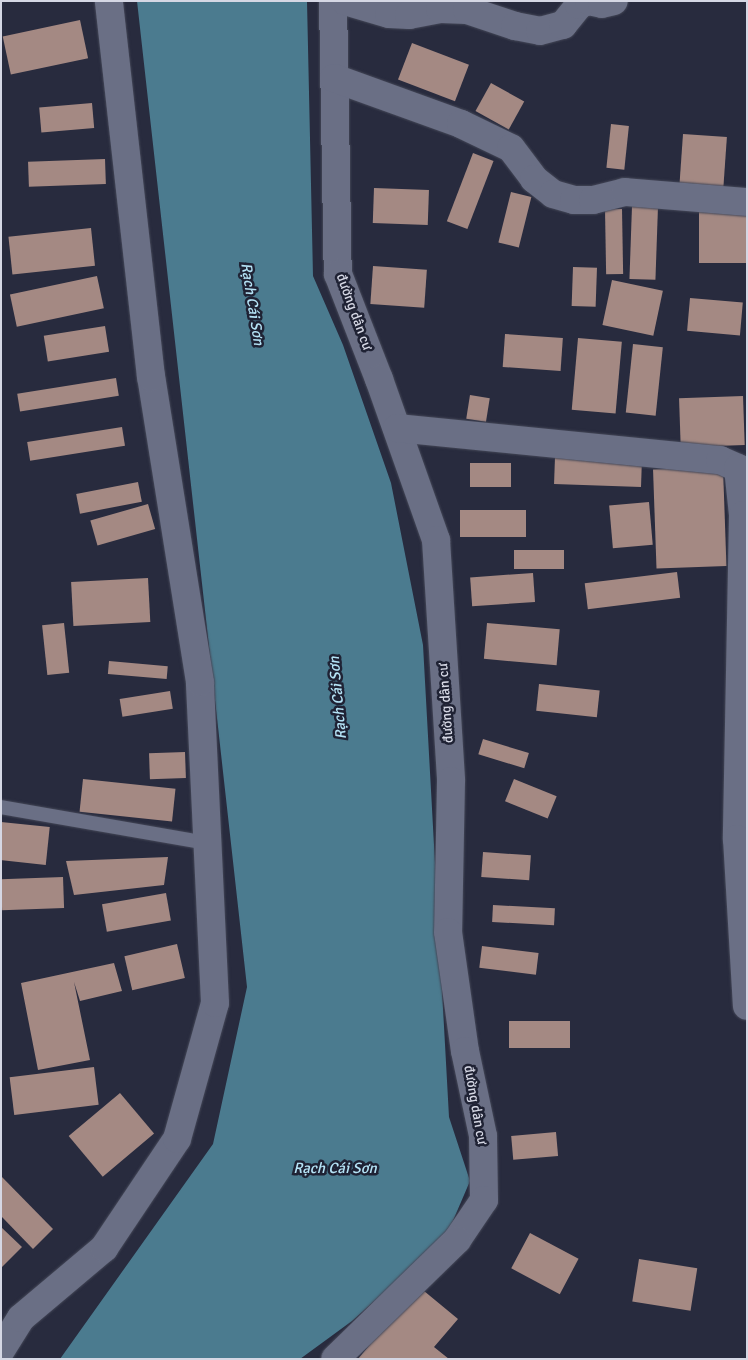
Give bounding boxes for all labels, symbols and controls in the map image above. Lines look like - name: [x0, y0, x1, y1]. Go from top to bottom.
- water label: Rạch Cái Sơn: [237, 261, 267, 347]
- street label: đường dân cư: [332, 271, 376, 353]
- water label: Rạch Cái Sơn: [325, 656, 351, 740]
- street label: đường dân cư: [435, 662, 457, 744]
- street label: đường dân cư: [460, 1064, 490, 1146]
- water label: Rạch Cái Sơn: [293, 1160, 377, 1178]

